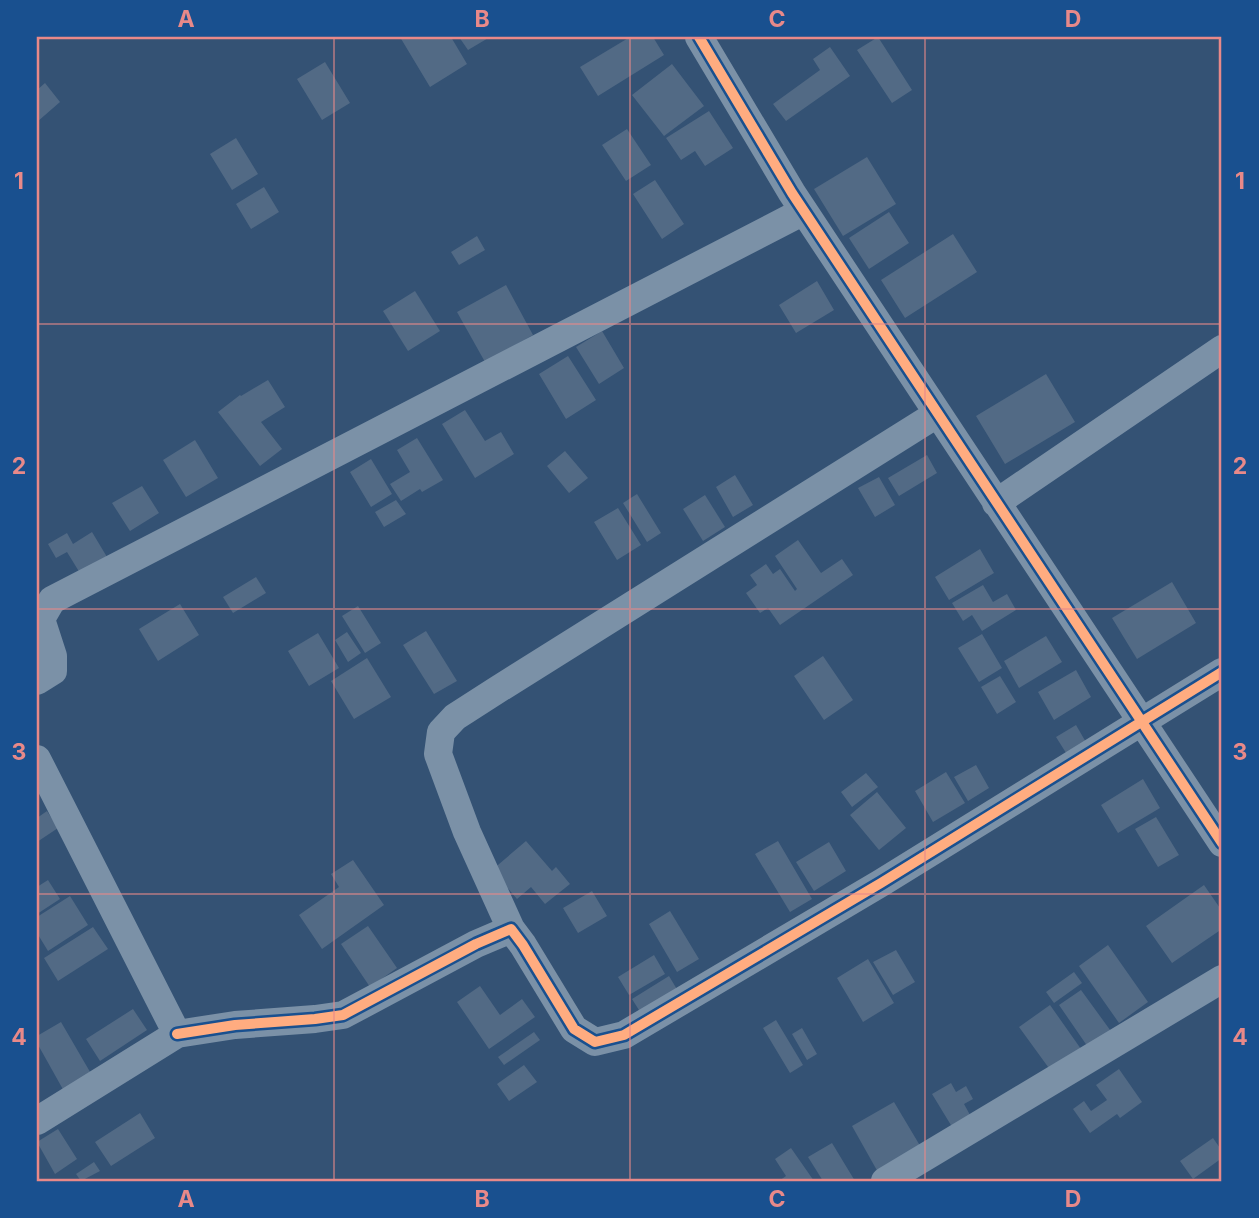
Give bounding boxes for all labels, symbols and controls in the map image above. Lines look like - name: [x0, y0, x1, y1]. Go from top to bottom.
- text: A: [177, 5, 195, 33]
- text: B: [474, 5, 490, 33]
- text: C: [768, 5, 786, 33]
- text: D: [1065, 5, 1081, 33]
- text: 1: [14, 167, 24, 195]
- text: 1: [1235, 167, 1245, 195]
- text: 2: [12, 452, 26, 480]
- text: 2: [1233, 452, 1247, 480]
- text: 3: [12, 738, 26, 766]
- text: 3: [1233, 738, 1247, 766]
- text: 4: [11, 1023, 27, 1051]
- text: 4: [1232, 1023, 1248, 1051]
- text: A: [177, 1185, 195, 1213]
- text: B: [474, 1185, 490, 1213]
- text: C: [768, 1185, 786, 1213]
- text: D: [1065, 1185, 1081, 1213]

